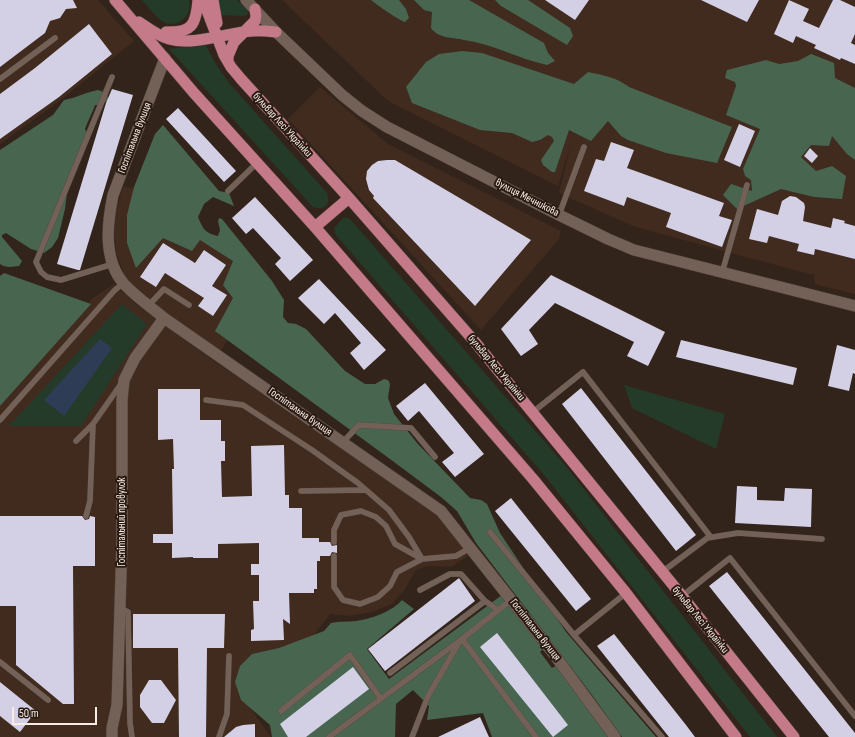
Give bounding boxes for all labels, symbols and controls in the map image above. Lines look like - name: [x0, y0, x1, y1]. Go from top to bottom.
- street label: бульвар Лесі Українки: [250, 90, 314, 160]
- street label: Госпітальна вулиця: [115, 101, 155, 175]
- street label: вулиця Мечникова: [493, 176, 561, 220]
- street label: бульвар Лесі Українки: [464, 332, 528, 404]
- street label: Госпітальна вулиця: [265, 385, 335, 439]
- street label: Госпітальний провулок: [115, 477, 129, 567]
- street label: бульвар Лесі Українки: [669, 584, 731, 656]
- street label: Госпітальна вулиця: [507, 596, 563, 664]
- scale bar: [14, 699, 99, 725]
- text: 50 m: [19, 706, 39, 721]

